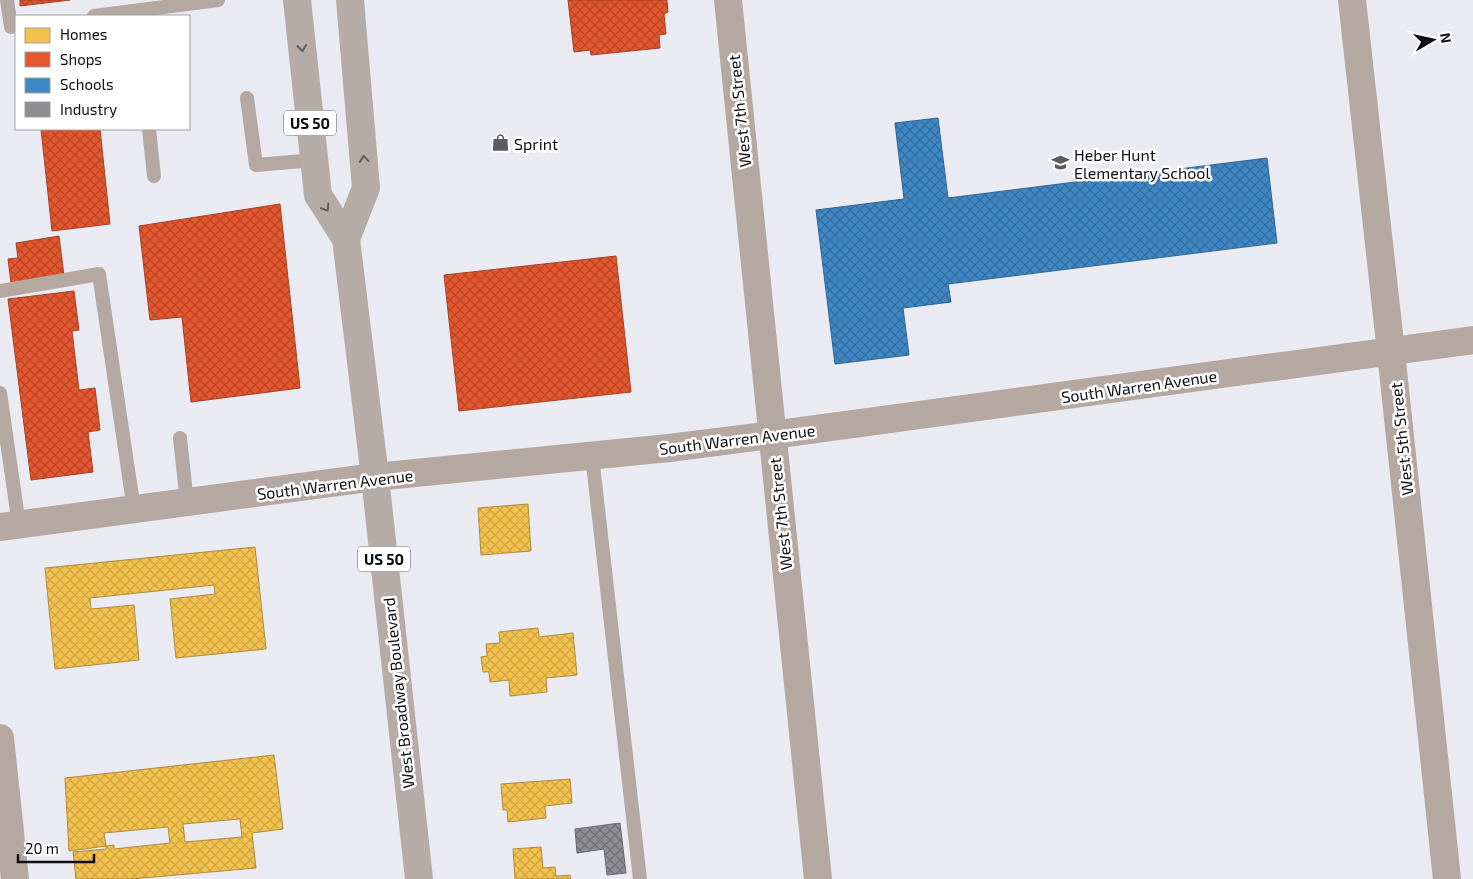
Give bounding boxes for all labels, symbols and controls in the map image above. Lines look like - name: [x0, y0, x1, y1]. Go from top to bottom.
- legend: [15, 15, 190, 130]
- north arrow: [1408, 15, 1458, 65]
- text: Homes: [60, 25, 107, 43]
- text: N: [1437, 32, 1456, 44]
- one-way arrow: [296, 45, 307, 53]
- text: Shops: [60, 50, 102, 68]
- street label: West 7th Street: [724, 54, 754, 168]
- text: Schools: [60, 75, 114, 93]
- text: Industry: [60, 100, 117, 118]
- road number: US 50: [284, 110, 336, 136]
- shop icon: Sprint: [490, 133, 510, 153]
- place label: Sprint: [514, 134, 558, 153]
- place label: Heber Hunt Elementary School: [1074, 145, 1210, 182]
- school or university icon: Heber Hunt Elementary School: [1050, 153, 1070, 173]
- one-way arrow: [359, 155, 370, 163]
- one-way arrow: [320, 202, 329, 211]
- street label: South Warren Avenue: [1060, 366, 1218, 406]
- street label: West 5th Street: [1386, 382, 1416, 496]
- street label: South Warren Avenue: [658, 420, 816, 458]
- street label: West 7th Street: [765, 457, 795, 571]
- street label: South Warren Avenue: [256, 465, 414, 503]
- road number: US 50: [358, 546, 410, 572]
- street label: West Broadway Boulevard: [379, 596, 417, 790]
- scale bar: [18, 832, 94, 864]
- text: 20 m: [25, 839, 59, 857]

